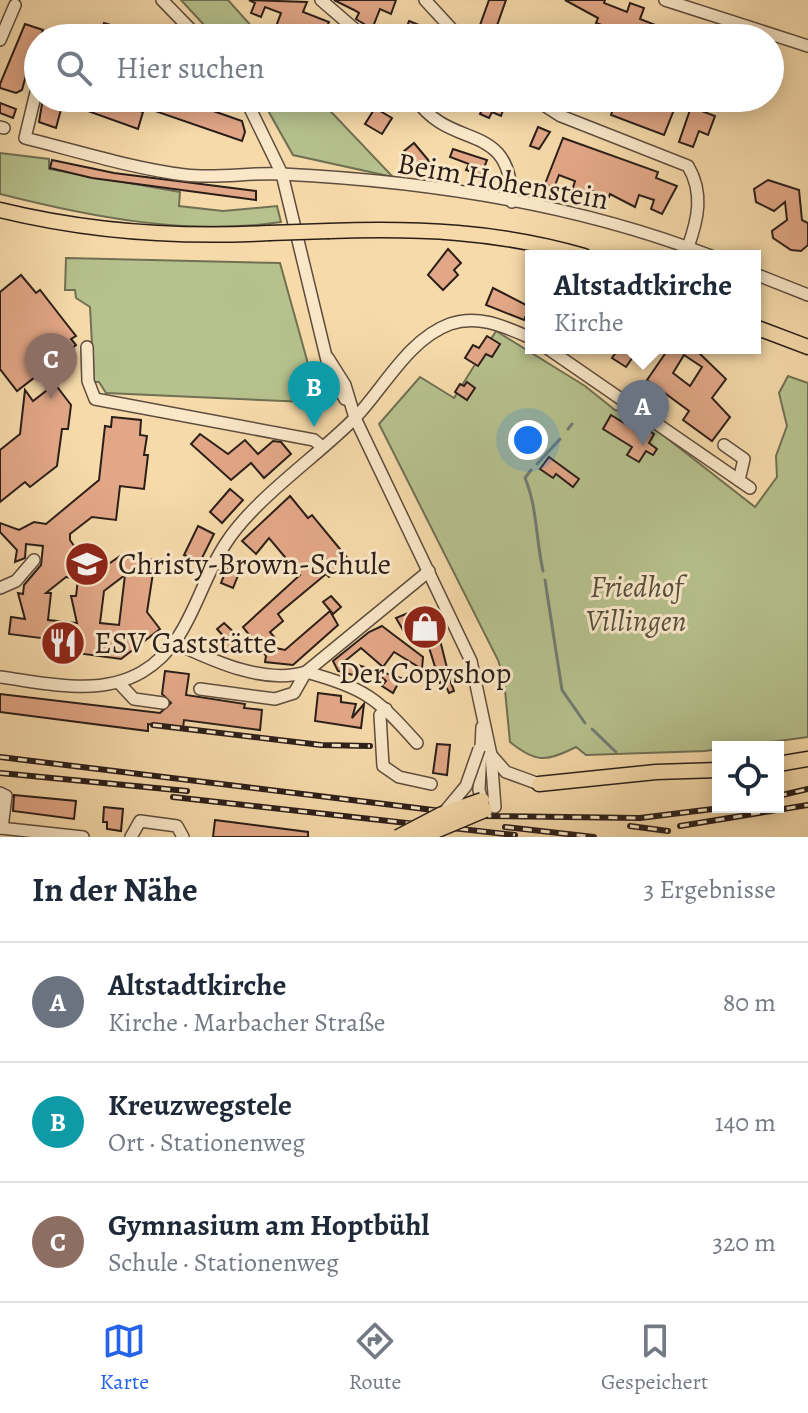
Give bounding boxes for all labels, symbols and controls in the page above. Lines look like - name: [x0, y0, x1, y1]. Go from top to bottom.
- search box: [24, 24, 784, 112]
- icon: search: [52, 46, 96, 90]
- text: Hier suchen: [116, 48, 265, 88]
- street label: Beim Hohenstein: [394, 143, 612, 219]
- popup: [525, 250, 761, 354]
- text: Altstadtkirche: [554, 265, 732, 305]
- text: Kirche: [554, 305, 624, 340]
- pin: C: [25, 333, 77, 399]
- pin: B: [288, 361, 340, 427]
- pin: A: [617, 380, 669, 446]
- your location: [508, 420, 548, 460]
- school or university icon: Christy-Brown-Schule: [63, 540, 111, 588]
- place label: Christy-Brown-Schule: [118, 544, 391, 584]
- park label: Friedhof Villingen: [585, 567, 688, 641]
- shop icon: Der Copyshop: [401, 603, 449, 651]
- restaurant icon: ESV Gaststätte: [39, 619, 87, 667]
- place label: ESV Gaststätte: [94, 623, 277, 663]
- place label: Der Copyshop: [339, 653, 511, 693]
- map controls: [712, 741, 784, 813]
- button: locate: [712, 741, 784, 813]
- text: In der Nähe: [32, 866, 198, 913]
- text: 3 Ergebnisse: [643, 872, 776, 907]
- text: Altstadtkirche: [108, 965, 286, 1005]
- text: A: [50, 985, 66, 1020]
- text: 80 m: [723, 985, 776, 1020]
- text: Kirche · Marbacher Straße: [108, 1005, 385, 1040]
- text: Kreuzwegstele: [108, 1085, 292, 1125]
- text: B: [50, 1105, 66, 1140]
- text: 140 m: [715, 1105, 776, 1140]
- text: Ort · Stationenweg: [108, 1125, 305, 1160]
- text: Gymnasium am Hoptbühl: [108, 1205, 429, 1245]
- text: C: [50, 1225, 66, 1260]
- text: 320 m: [712, 1225, 776, 1260]
- text: Schule · Stationenweg: [108, 1245, 339, 1280]
- tab: Karte: [100, 1319, 149, 1397]
- tab: Route: [349, 1319, 401, 1397]
- tab: Gespeichert: [601, 1319, 708, 1397]

